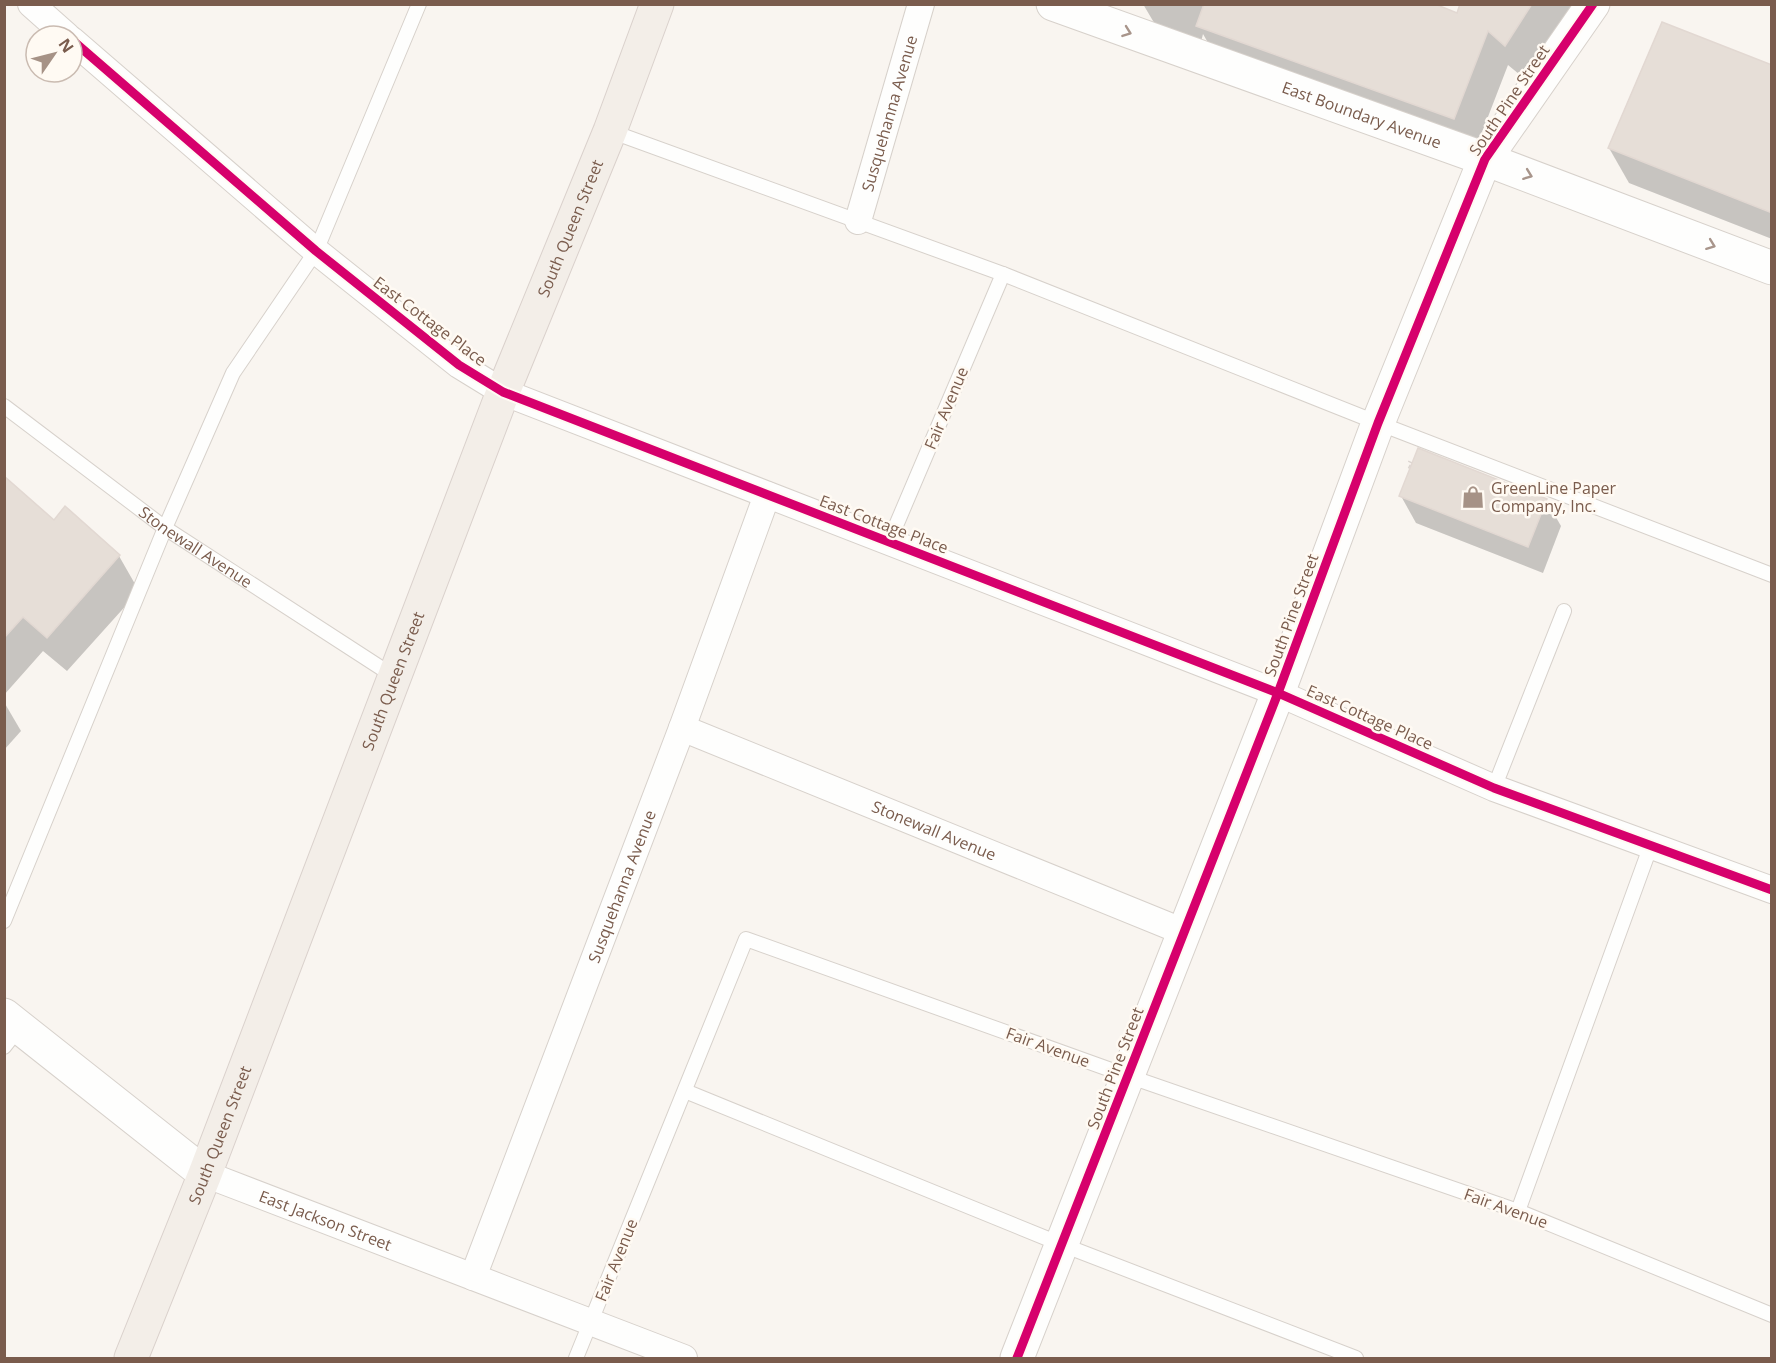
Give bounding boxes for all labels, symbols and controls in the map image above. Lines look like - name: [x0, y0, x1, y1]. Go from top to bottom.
- north arrow: [24, 24, 84, 84]
- one-way arrow: [1121, 25, 1132, 38]
- street label: Susquehanna Avenue: [856, 33, 922, 194]
- text: N: [54, 34, 79, 57]
- street label: South Pine Street: [1464, 40, 1554, 160]
- street label: East Boundary Avenue: [1279, 76, 1445, 153]
- street label: South Queen Street: [532, 156, 608, 300]
- one-way arrow: [1523, 168, 1533, 181]
- one-way arrow: [1704, 238, 1715, 250]
- street label: East Cottage Place: [369, 271, 491, 371]
- street label: Fair Avenue: [919, 363, 973, 453]
- place label: GreenLine Paper Company, Inc.: [1491, 477, 1617, 517]
- shop icon: GreenLine Paper Company, Inc.: [1460, 484, 1486, 510]
- street label: East Cottage Place: [816, 489, 952, 559]
- street label: Stonewall Avenue: [134, 501, 257, 593]
- street label: South Pine Street: [1259, 550, 1324, 679]
- street label: South Queen Street: [356, 608, 429, 753]
- street label: East Cottage Place: [1303, 679, 1437, 755]
- street label: Stonewall Avenue: [869, 795, 999, 865]
- street label: Susquehanna Avenue: [583, 807, 661, 966]
- street label: South Pine Street: [1082, 1003, 1149, 1132]
- street label: Fair Avenue: [1003, 1022, 1093, 1072]
- street label: South Queen Street: [183, 1062, 256, 1208]
- street label: Fair Avenue: [1461, 1183, 1551, 1233]
- street label: East Jackson Street: [256, 1185, 395, 1256]
- street label: Fair Avenue: [589, 1215, 643, 1305]

